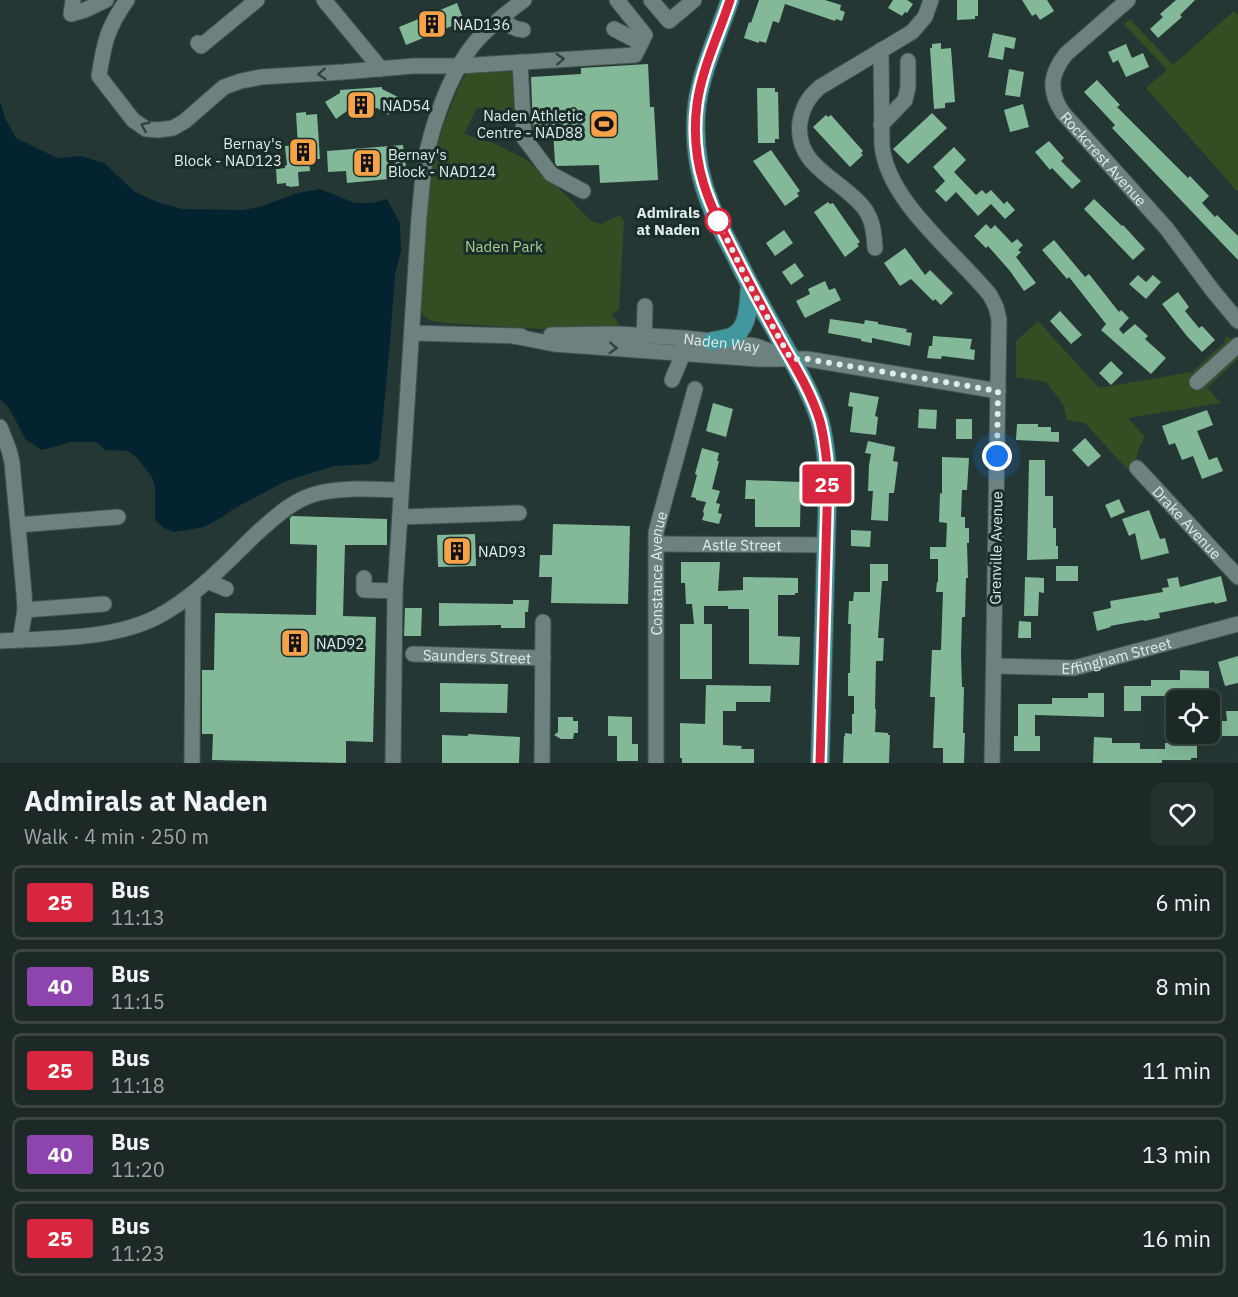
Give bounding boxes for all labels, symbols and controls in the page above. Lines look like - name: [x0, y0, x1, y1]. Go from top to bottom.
- building icon: NAD136: [416, 8, 448, 40]
- place label: NAD136: [453, 15, 510, 34]
- one-way arrow: [555, 53, 564, 66]
- one-way arrow: [318, 67, 327, 80]
- building icon: NAD54: [345, 89, 377, 121]
- place label: NAD54: [382, 96, 430, 115]
- place label: Naden Athletic Centre - NAD88: [477, 106, 583, 142]
- street label: Rockcrest Avenue: [1057, 107, 1151, 210]
- sports icon: Naden Athletic Centre - NAD88: [588, 108, 620, 140]
- one-way arrow: [140, 121, 151, 133]
- place label: Bernay's Block - NAD123: [174, 134, 282, 170]
- building icon: Bernay's Block - NAD123: [287, 136, 319, 168]
- place label: Bernay's Block - NAD124: [388, 145, 496, 181]
- building icon: Bernay's Block - NAD124: [351, 147, 383, 179]
- place label: Admirals at Naden: [636, 203, 700, 239]
- marker: Admirals at Naden: [705, 208, 731, 234]
- park label: Naden Park: [465, 237, 543, 256]
- street label: Naden Way: [683, 328, 761, 356]
- one-way arrow: [608, 342, 617, 355]
- your location: [982, 441, 1012, 471]
- line badge: 25: [800, 464, 854, 504]
- text: 25: [814, 470, 840, 498]
- street label: Drake Avenue: [1149, 482, 1226, 563]
- street label: Grenville Avenue: [986, 491, 1006, 605]
- street label: Constance Avenue: [646, 509, 671, 635]
- building icon: NAD93: [441, 535, 473, 567]
- street label: Astle Street: [702, 535, 782, 554]
- place label: NAD93: [478, 542, 526, 561]
- building icon: NAD92: [279, 627, 311, 659]
- street label: Effingham Street: [1061, 633, 1173, 678]
- place label: NAD92: [316, 634, 364, 653]
- street label: Saunders Street: [423, 645, 531, 667]
- map controls: [1166, 690, 1220, 744]
- button: locate: [1166, 690, 1220, 744]
- text: Admirals at Naden: [24, 782, 268, 819]
- button: heart: [1151, 783, 1214, 846]
- text: Walk · 4 min · 250 m: [24, 823, 209, 850]
- text: Bus: [111, 875, 150, 904]
- text: 25: [47, 888, 73, 916]
- text: 6 min: [1155, 888, 1211, 917]
- text: 11:13: [111, 904, 165, 931]
- text: Bus: [111, 959, 150, 988]
- text: 40: [47, 972, 73, 1000]
- text: 8 min: [1155, 972, 1211, 1001]
- text: 11:15: [111, 988, 165, 1015]
- text: Bus: [111, 1043, 150, 1072]
- text: 25: [47, 1056, 73, 1084]
- text: 11 min: [1142, 1056, 1211, 1085]
- text: 11:18: [111, 1072, 165, 1099]
- text: Bus: [111, 1127, 150, 1156]
- text: 40: [47, 1140, 73, 1168]
- text: 13 min: [1142, 1140, 1211, 1169]
- text: 11:20: [111, 1156, 165, 1183]
- text: Bus: [111, 1211, 150, 1240]
- text: 25: [47, 1224, 73, 1252]
- text: 16 min: [1142, 1224, 1211, 1253]
- text: 11:23: [111, 1240, 165, 1267]

